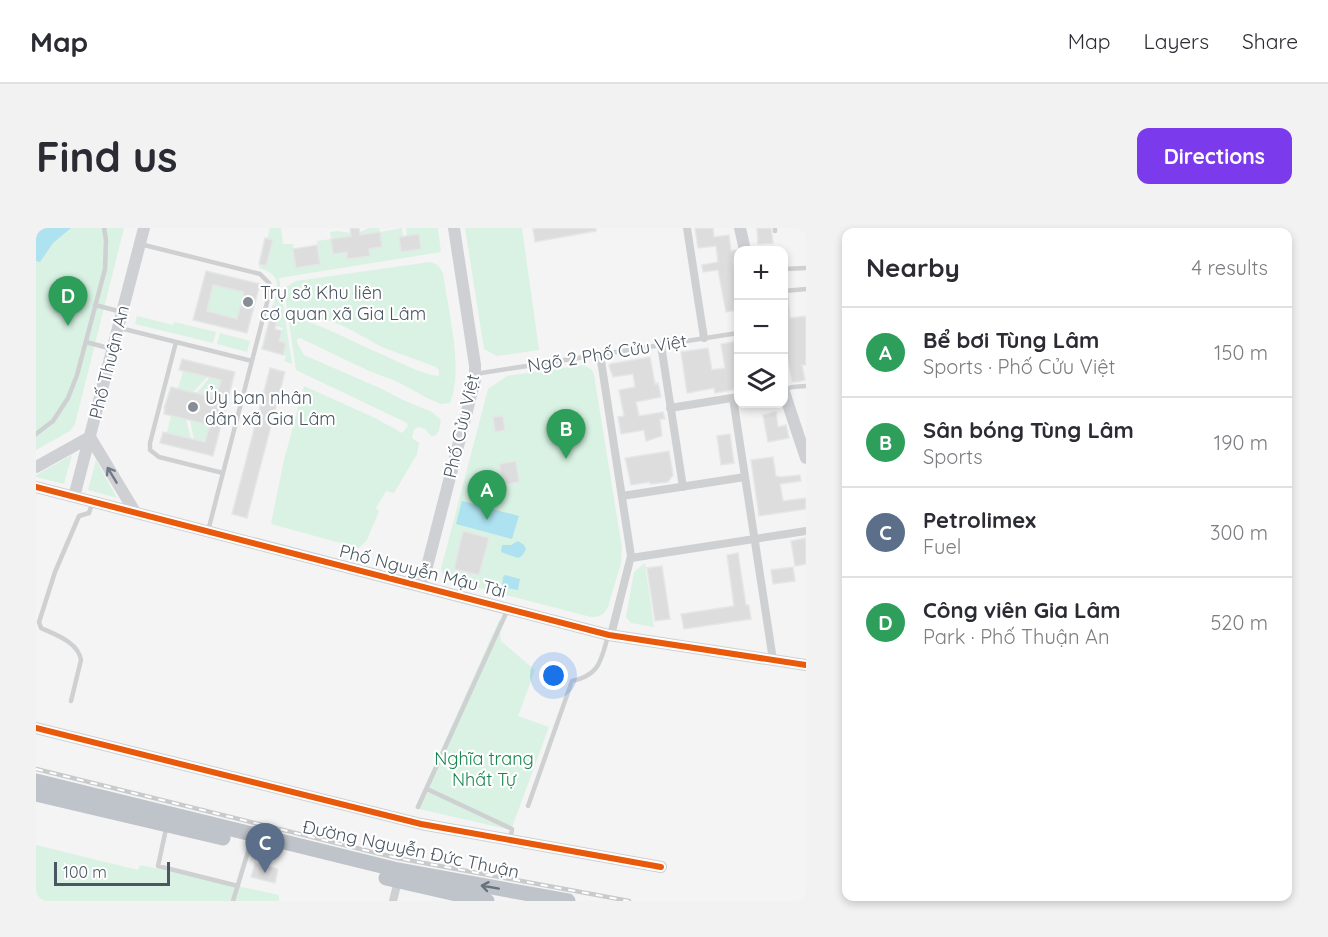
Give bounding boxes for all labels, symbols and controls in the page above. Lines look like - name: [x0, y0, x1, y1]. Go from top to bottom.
- text: Map: [30, 24, 88, 59]
- text: Map: [1068, 28, 1111, 54]
- text: Layers: [1144, 28, 1209, 54]
- text: Share: [1242, 28, 1298, 54]
- button: Directions: [1137, 128, 1292, 184]
- text: Find us: [36, 130, 178, 183]
- map controls: [734, 246, 788, 408]
- button: +: [734, 246, 788, 300]
- text: Nearby: [866, 251, 960, 284]
- text: 4 results: [1192, 255, 1268, 280]
- pin: D: [48, 276, 87, 326]
- place label: Trụ sở Khu liên cơ quan xã Gia Lâm: [260, 281, 426, 325]
- marker: Trụ sở Khu liên cơ quan xã Gia Lâm: [241, 295, 255, 309]
- button: −: [734, 300, 788, 354]
- street label: Phố Thuận An: [84, 303, 134, 421]
- text: Bể bơi Tùng Lâm: [923, 326, 1099, 354]
- street label: Ngõ 2 Phố Cửu Việt: [526, 329, 688, 377]
- text: A: [879, 340, 892, 365]
- text: 150 m: [1214, 340, 1268, 365]
- button: layers: [734, 354, 788, 408]
- text: Sports · Phố Cửu Việt: [923, 354, 1115, 379]
- street label: Phố Cửu Việt: [438, 372, 484, 480]
- place label: Ủy ban nhân dân xã Gia Lâm: [205, 386, 336, 430]
- marker: Ủy ban nhân dân xã Gia Lâm: [186, 400, 200, 414]
- pin: B: [546, 410, 586, 459]
- text: Sân bóng Tùng Lâm: [923, 416, 1134, 444]
- text: B: [879, 430, 892, 455]
- text: 190 m: [1214, 430, 1268, 455]
- text: Sports: [923, 444, 983, 469]
- one-way arrow: [106, 467, 118, 484]
- pin: A: [468, 470, 506, 520]
- text: Petrolimex: [923, 506, 1036, 534]
- text: C: [879, 520, 892, 545]
- text: 300 m: [1210, 520, 1268, 545]
- text: Fuel: [923, 534, 961, 559]
- street label: Phố Nguyễn Mậu Tài: [337, 539, 509, 603]
- text: Công viên Gia Lâm: [923, 596, 1121, 624]
- text: D: [878, 610, 893, 635]
- text: 520 m: [1210, 610, 1268, 635]
- text: Park · Phố Thuận An: [923, 624, 1109, 649]
- your location: [539, 661, 568, 690]
- park label: Nghĩa trang Nhất Tự: [434, 747, 534, 791]
- street label: Đường Nguyễn Đức Thuận: [301, 815, 521, 883]
- pin: C: [246, 824, 284, 873]
- scale bar: [54, 859, 170, 886]
- text: 100 m: [63, 862, 107, 882]
- one-way arrow: [480, 881, 500, 892]

